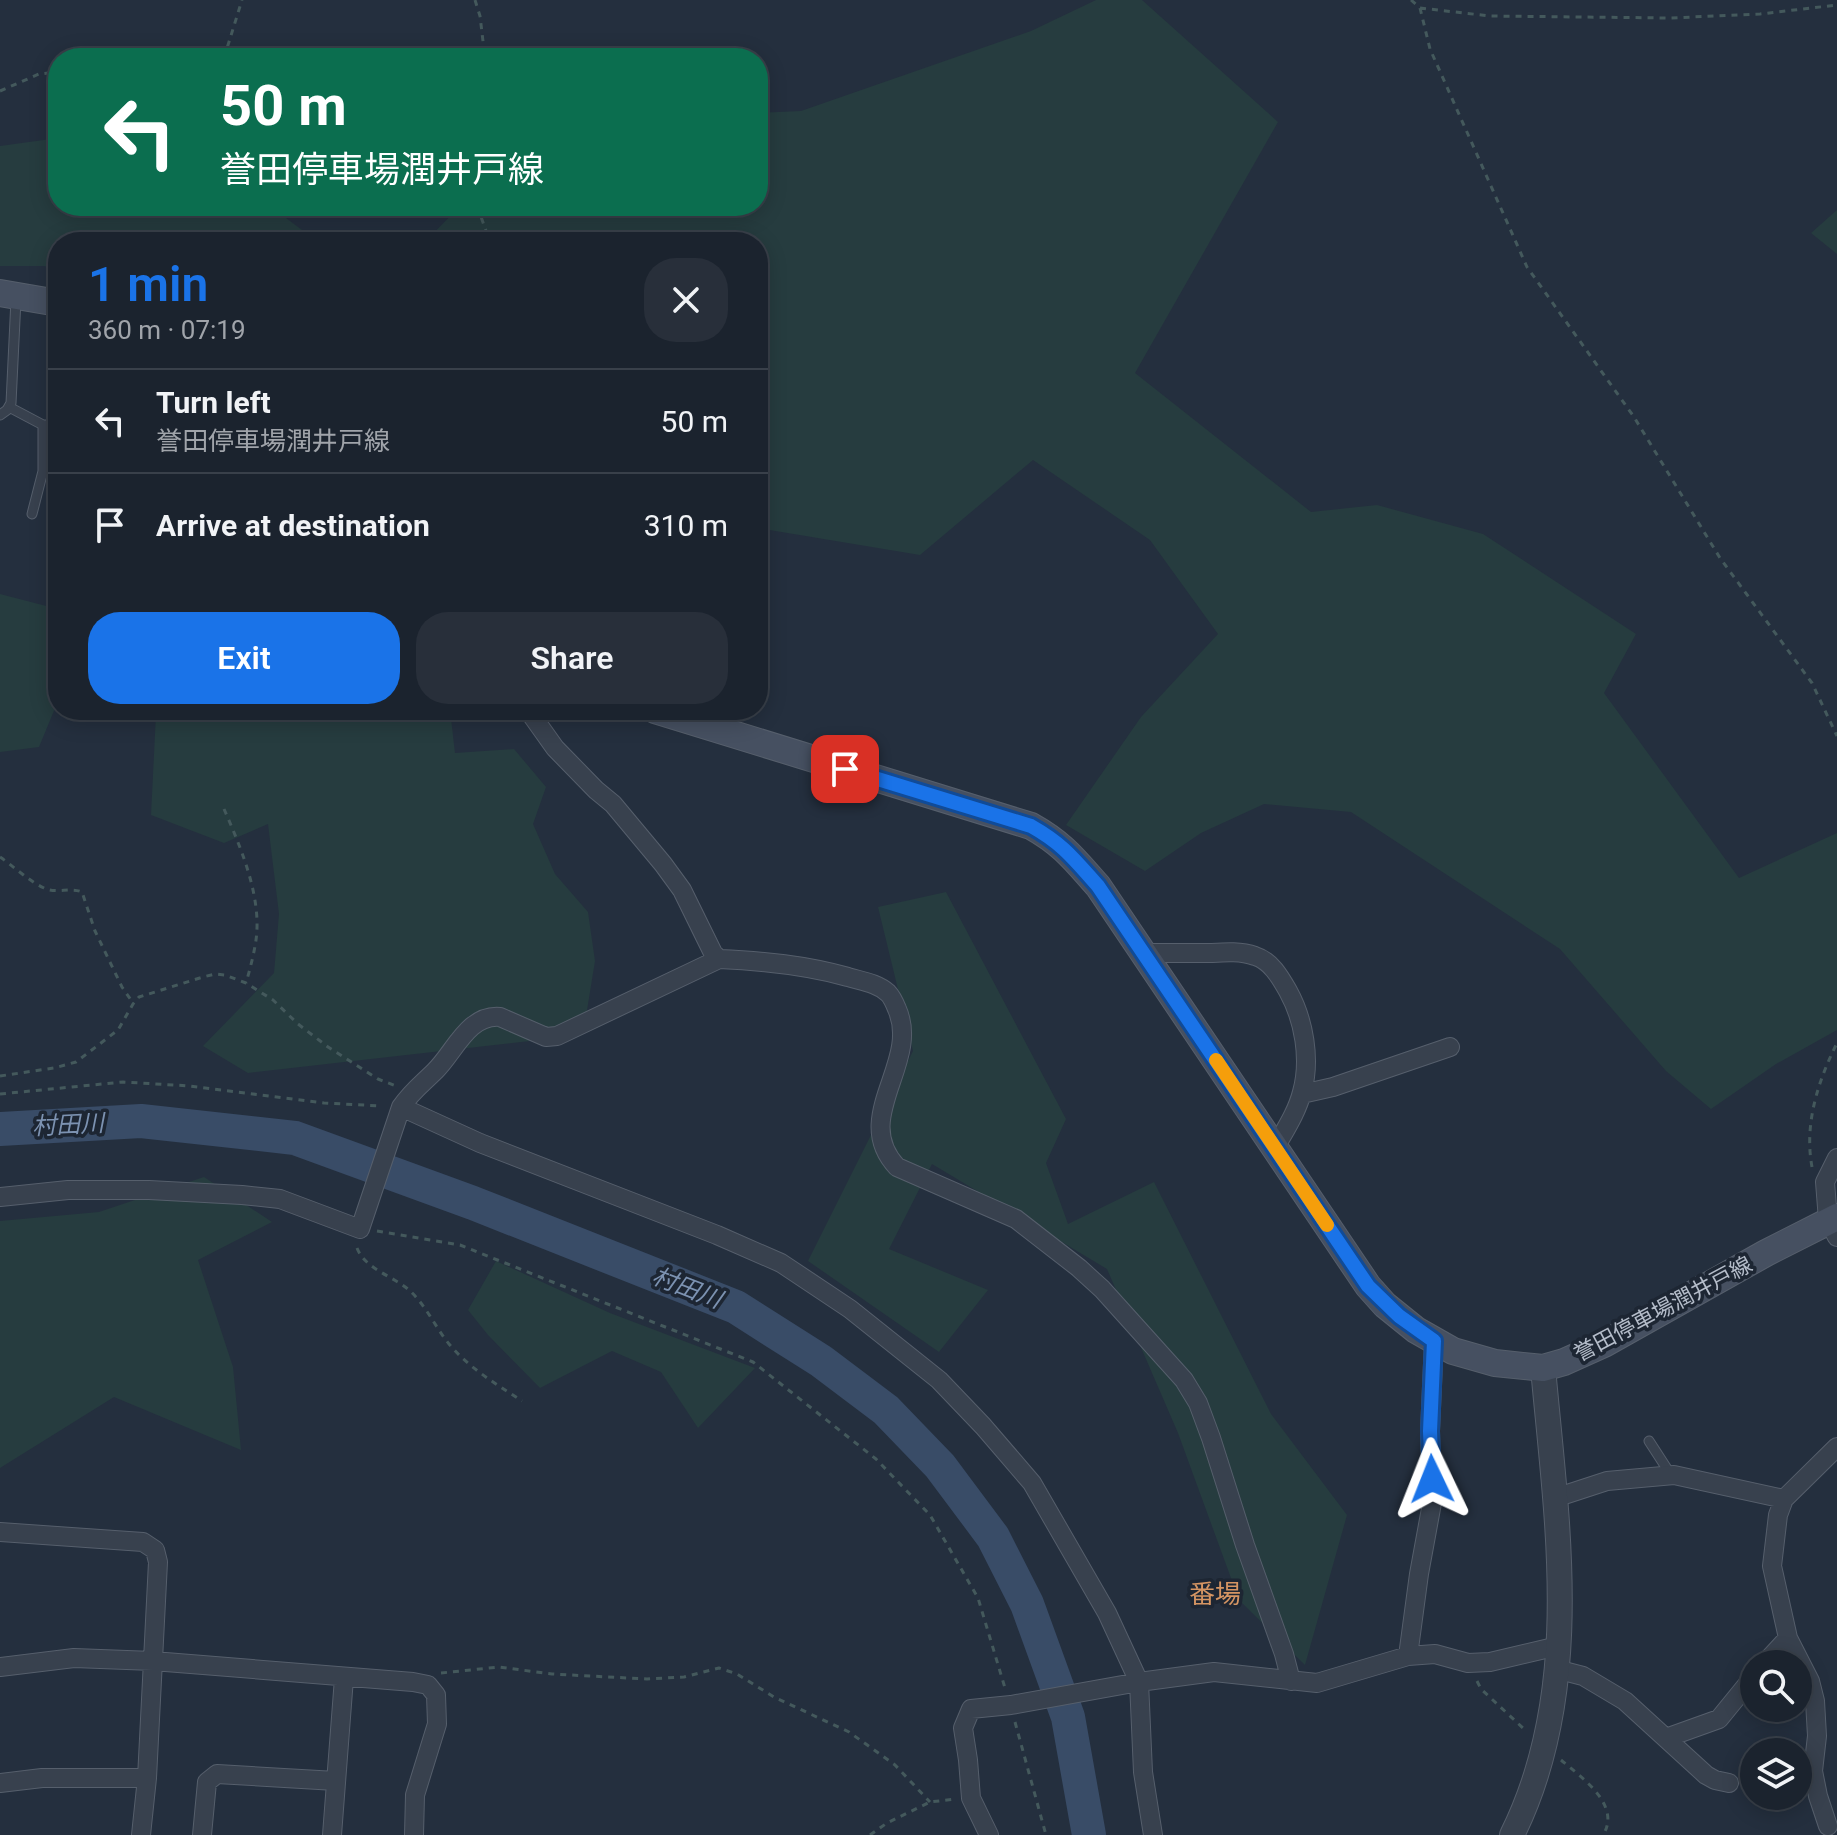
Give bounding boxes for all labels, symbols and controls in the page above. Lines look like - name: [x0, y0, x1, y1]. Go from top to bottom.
- text: 50 m: [220, 73, 347, 139]
- icon: left: [88, 80, 192, 184]
- text: 誉田停車場潤井戸線: [220, 149, 544, 191]
- text: 1 min: [88, 256, 208, 313]
- button: close: [644, 258, 728, 342]
- text: 360 m · 07:19: [88, 315, 246, 345]
- text: Turn left: [156, 385, 271, 420]
- icon: left: [88, 399, 132, 443]
- text: 50 m: [661, 404, 728, 439]
- text: 誉田停車場潤井戸線: [156, 426, 390, 456]
- icon: arrive: [88, 503, 132, 547]
- text: Arrive at destination: [156, 508, 430, 543]
- text: 310 m: [644, 508, 728, 543]
- button: Exit: [88, 612, 400, 704]
- button: Share: [416, 612, 728, 704]
- pin: [811, 735, 879, 803]
- icon: arrive: [823, 747, 867, 791]
- water label: 村田川: [31, 1109, 108, 1141]
- street label: 誉田停車場潤井戸線: [1570, 1251, 1756, 1367]
- water label: 村田川: [648, 1262, 728, 1315]
- position arrow: [1390, 1437, 1474, 1521]
- district label: 番場: [1189, 1579, 1241, 1609]
- map controls: [1740, 1650, 1812, 1810]
- button: search: [1740, 1650, 1812, 1722]
- button: layers: [1740, 1738, 1812, 1810]

